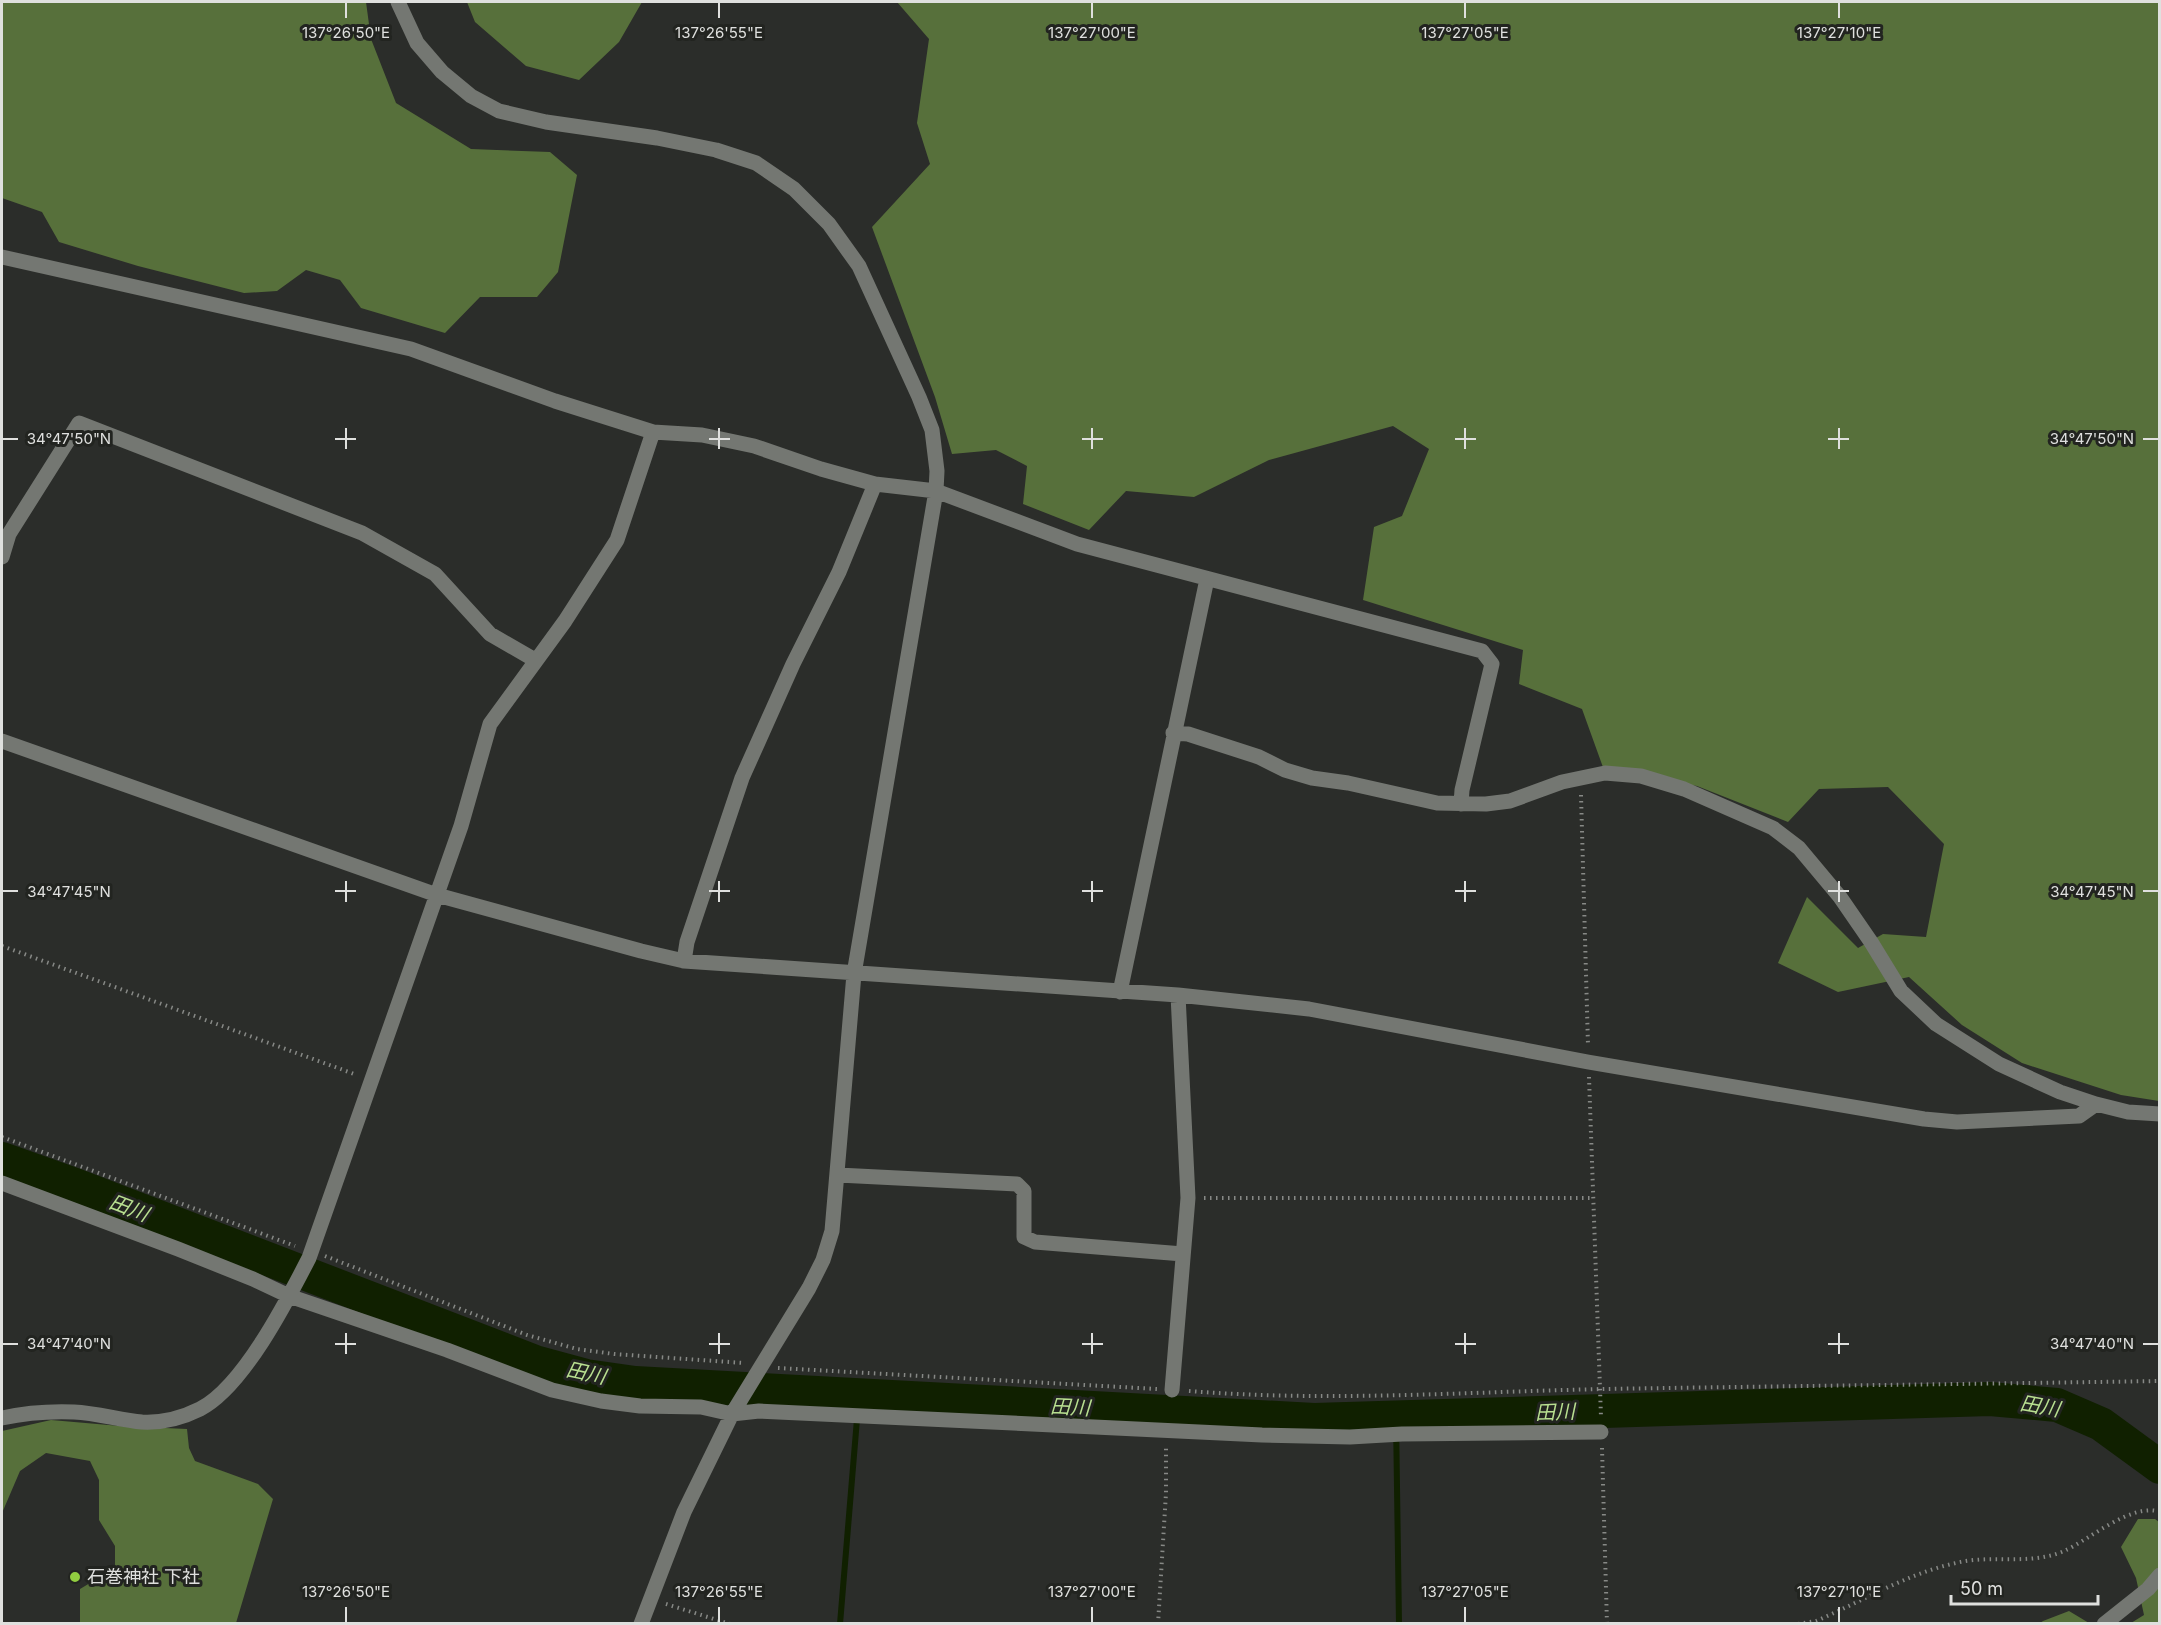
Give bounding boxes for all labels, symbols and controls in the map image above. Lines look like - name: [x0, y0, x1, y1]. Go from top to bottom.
- text: 137°26'50"E: [302, 23, 390, 42]
- text: 137°26'55"E: [675, 23, 763, 42]
- text: 137°27'00"E: [1048, 23, 1136, 42]
- text: 137°27'05"E: [1421, 23, 1509, 42]
- text: 137°27'10"E: [1797, 23, 1881, 42]
- text: 34°47'50"N: [27, 429, 111, 448]
- text: 34°47'50"N: [2050, 429, 2134, 448]
- text: 34°47'45"N: [27, 882, 111, 901]
- text: 34°47'45"N: [2050, 882, 2134, 901]
- water label: 田川: [106, 1190, 154, 1227]
- text: 34°47'40"N: [27, 1334, 111, 1353]
- text: 34°47'40"N: [2050, 1334, 2134, 1353]
- water label: 田川: [564, 1357, 610, 1389]
- water label: 田川: [2018, 1391, 2064, 1422]
- water label: 田川: [1049, 1394, 1093, 1420]
- water label: 田川: [1535, 1399, 1577, 1425]
- place label: 石巻神社 下社: [87, 1566, 200, 1587]
- scale bar: [1951, 1568, 2098, 1606]
- marker: 石巻神社 下社: [68, 1570, 82, 1584]
- text: 50 m: [1960, 1578, 2003, 1599]
- text: 137°26'50"E: [302, 1582, 390, 1601]
- text: 137°26'55"E: [675, 1582, 763, 1601]
- text: 137°27'00"E: [1048, 1582, 1136, 1601]
- text: 137°27'05"E: [1421, 1582, 1509, 1601]
- text: 137°27'10"E: [1797, 1582, 1881, 1601]

